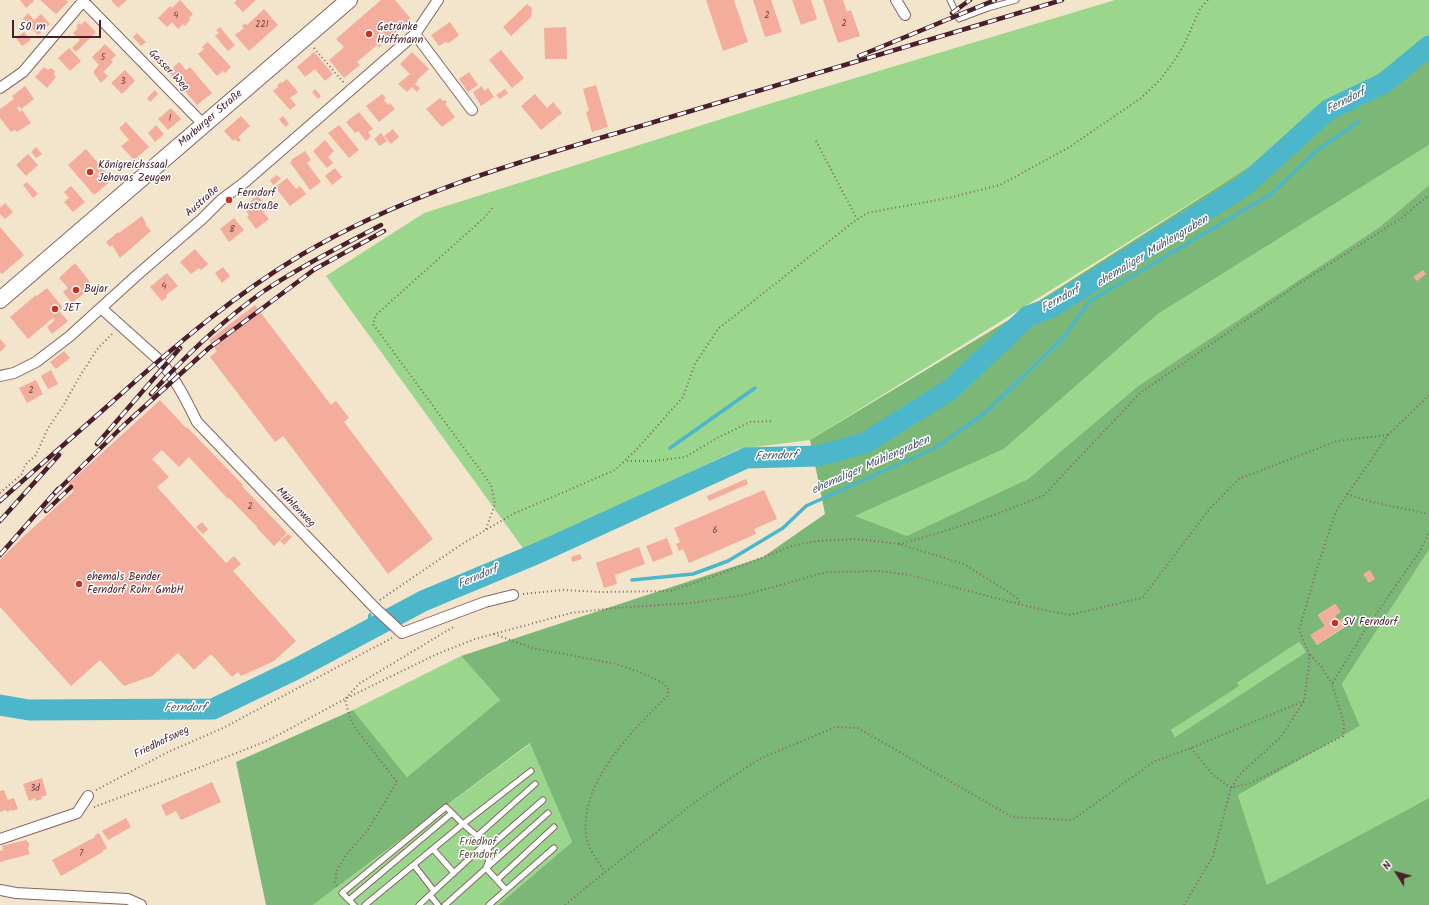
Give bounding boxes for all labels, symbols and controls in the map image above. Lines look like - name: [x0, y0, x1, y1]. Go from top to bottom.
- house number: 4: [174, 11, 178, 21]
- house number: 2: [764, 11, 770, 21]
- scale bar: [14, 12, 103, 38]
- text: 50 m: [19, 17, 46, 36]
- house number: 2: [841, 19, 847, 29]
- house number: 221: [255, 20, 269, 30]
- place label: Getränke Hoffmann: [377, 21, 423, 47]
- marker: Getränke Hoffmann: [364, 29, 374, 39]
- street label: Gasser Weg: [145, 47, 191, 95]
- house number: 5: [101, 53, 105, 63]
- house number: 3: [120, 77, 126, 87]
- water label: Ferndorf: [1324, 86, 1368, 118]
- street label: Marburger Straße: [176, 88, 246, 150]
- house number: 1: [169, 114, 171, 124]
- place label: Königreichssaal Jehovas Zeugen: [98, 159, 171, 185]
- marker: Königreichssaal Jehovas Zeugen: [85, 167, 95, 177]
- street label: Austraße: [183, 183, 223, 221]
- place label: Ferndorf Austraße: [237, 187, 278, 213]
- marker: Ferndorf Austraße: [224, 195, 234, 205]
- water label: ehemaliger Mühlengraben: [1094, 213, 1212, 291]
- house number: 8: [229, 225, 235, 235]
- house number: 4: [162, 282, 166, 292]
- place label: Bujar: [84, 283, 108, 297]
- water label: Ferndorf: [1039, 284, 1083, 316]
- marker: Bujar: [71, 285, 81, 295]
- place label: JET: [63, 302, 80, 316]
- marker: JET: [50, 304, 60, 314]
- house number: 2: [28, 386, 34, 396]
- water label: ehemaliger Mühlengraben: [810, 433, 932, 499]
- water label: Ferndorf: [755, 449, 797, 465]
- street label: Mühlenweg: [273, 485, 317, 531]
- house number: 2: [247, 502, 253, 512]
- house number: 6: [712, 526, 718, 536]
- water label: Ferndorf: [456, 563, 500, 593]
- place label: ehemals Bender Ferndorf Rohr GmbH: [87, 571, 184, 597]
- marker: ehemals Bender Ferndorf Rohr GmbH: [74, 579, 84, 589]
- place label: SV Ferndorf: [1343, 616, 1398, 630]
- marker: SV Ferndorf: [1330, 618, 1340, 628]
- water label: Ferndorf: [164, 702, 206, 716]
- street label: Friedhofsweg: [132, 724, 192, 762]
- house number: 3d: [30, 784, 40, 794]
- park label: Friedhof Ferndorf: [459, 836, 497, 862]
- house number: 7: [79, 849, 83, 859]
- north arrow: [1377, 853, 1417, 893]
- text: N: [1378, 858, 1397, 874]

